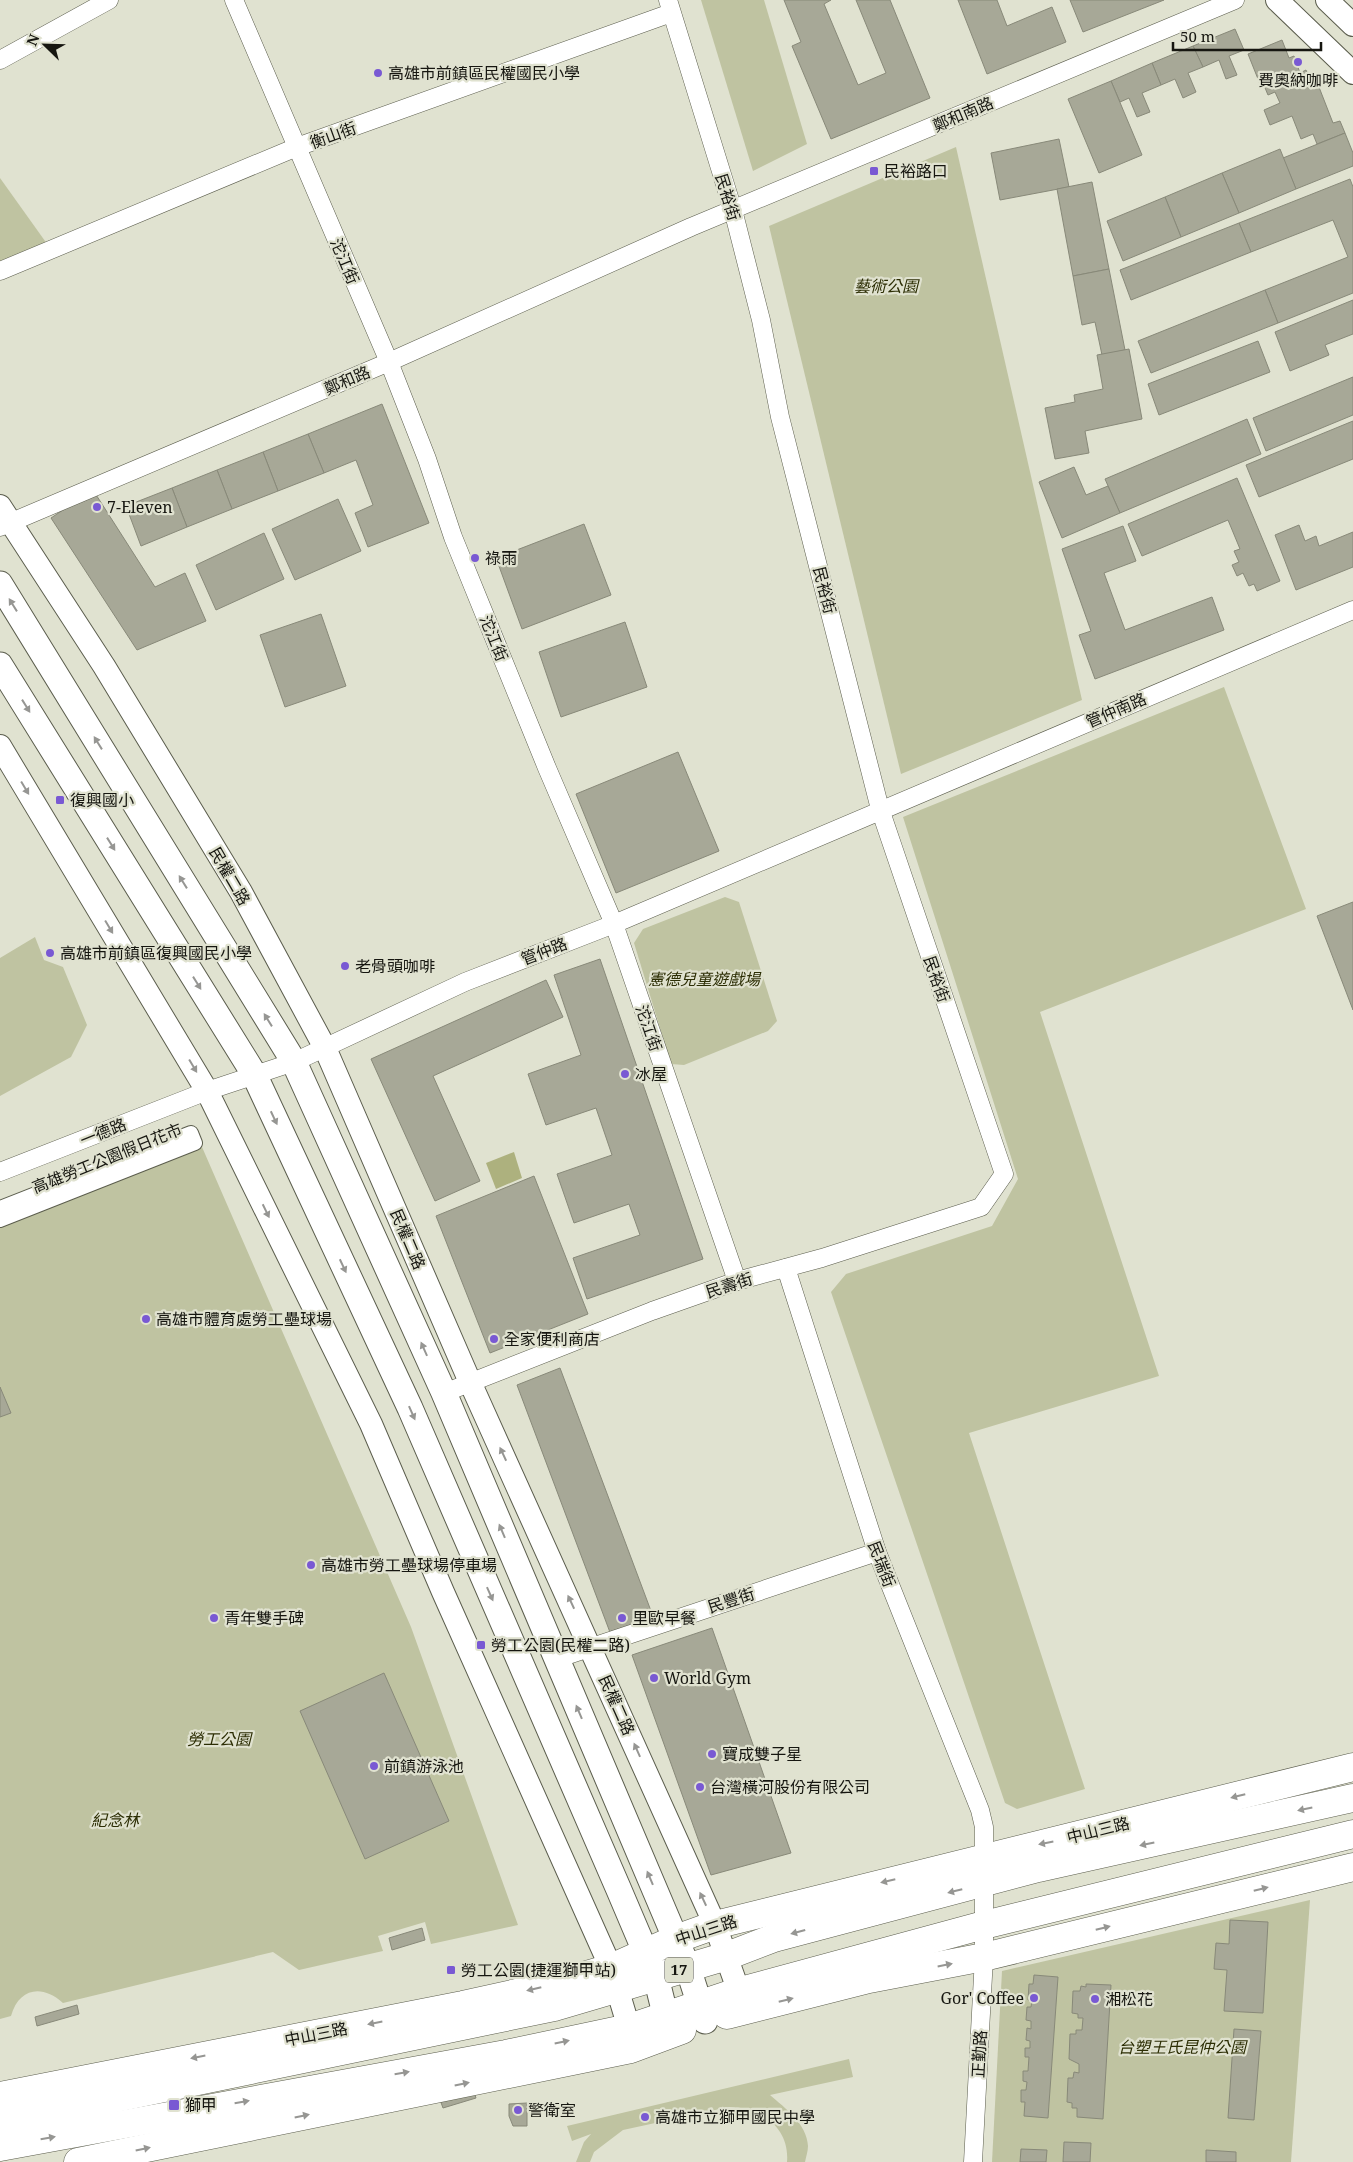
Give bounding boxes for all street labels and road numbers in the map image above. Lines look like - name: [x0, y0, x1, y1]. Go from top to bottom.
- street label: 鄭和南路: [929, 91, 997, 137]
- street label: 衡山街: [307, 116, 359, 154]
- street label: 民裕街: [710, 171, 746, 223]
- street label: 沱江街: [325, 235, 365, 287]
- street label: 鄭和路: [321, 360, 373, 400]
- street label: 民裕街: [809, 564, 841, 616]
- street label: 沱江街: [475, 612, 513, 664]
- street label: 管仲南路: [1082, 687, 1150, 733]
- street label: 民權二路: [204, 843, 256, 909]
- street label: 管仲路: [518, 932, 570, 970]
- street label: 民裕街: [919, 953, 955, 1005]
- street label: 沱江街: [631, 1002, 667, 1054]
- street label: 一德路: [77, 1113, 129, 1151]
- street label: 高雄勞工公園假日花市: [29, 1118, 185, 1198]
- street label: 民權二路: [385, 1205, 431, 1273]
- street label: 民壽街: [703, 1267, 755, 1303]
- street label: 民瑞街: [863, 1538, 901, 1590]
- street label: 民豐街: [705, 1582, 757, 1618]
- street label: 民權二路: [594, 1671, 640, 1739]
- street label: 中山三路: [1064, 1812, 1132, 1848]
- street label: 中山三路: [672, 1910, 740, 1950]
- road number: 17: [665, 1958, 693, 1982]
- street label: 中山三路: [282, 2017, 350, 2051]
- street label: 正勤路: [967, 2029, 991, 2079]

